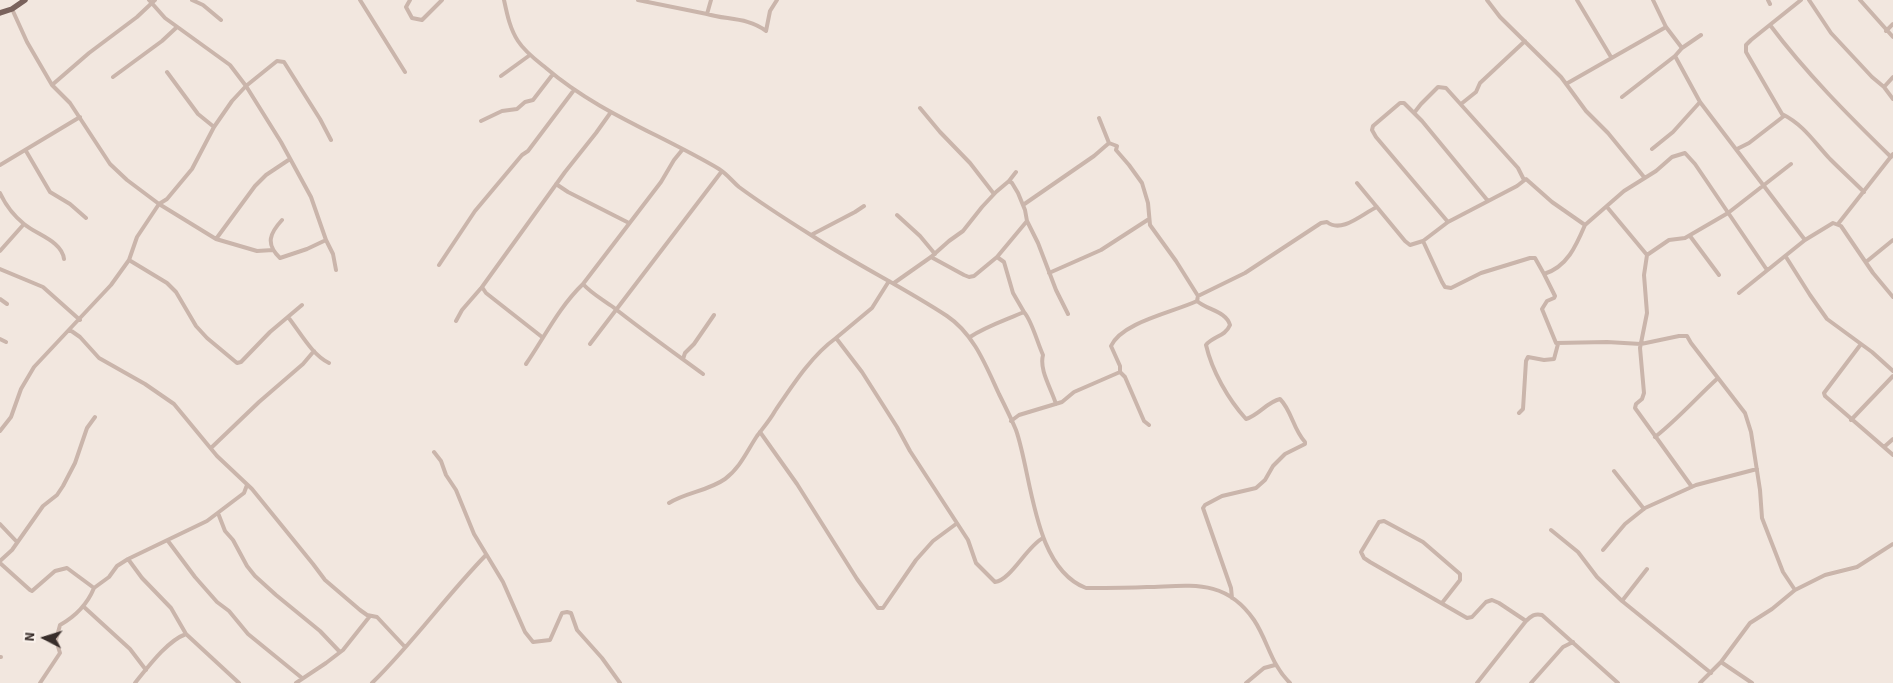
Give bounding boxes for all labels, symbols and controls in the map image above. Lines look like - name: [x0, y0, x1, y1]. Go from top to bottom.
- north arrow: [20, 613, 70, 663]
- text: N: [20, 631, 40, 642]

